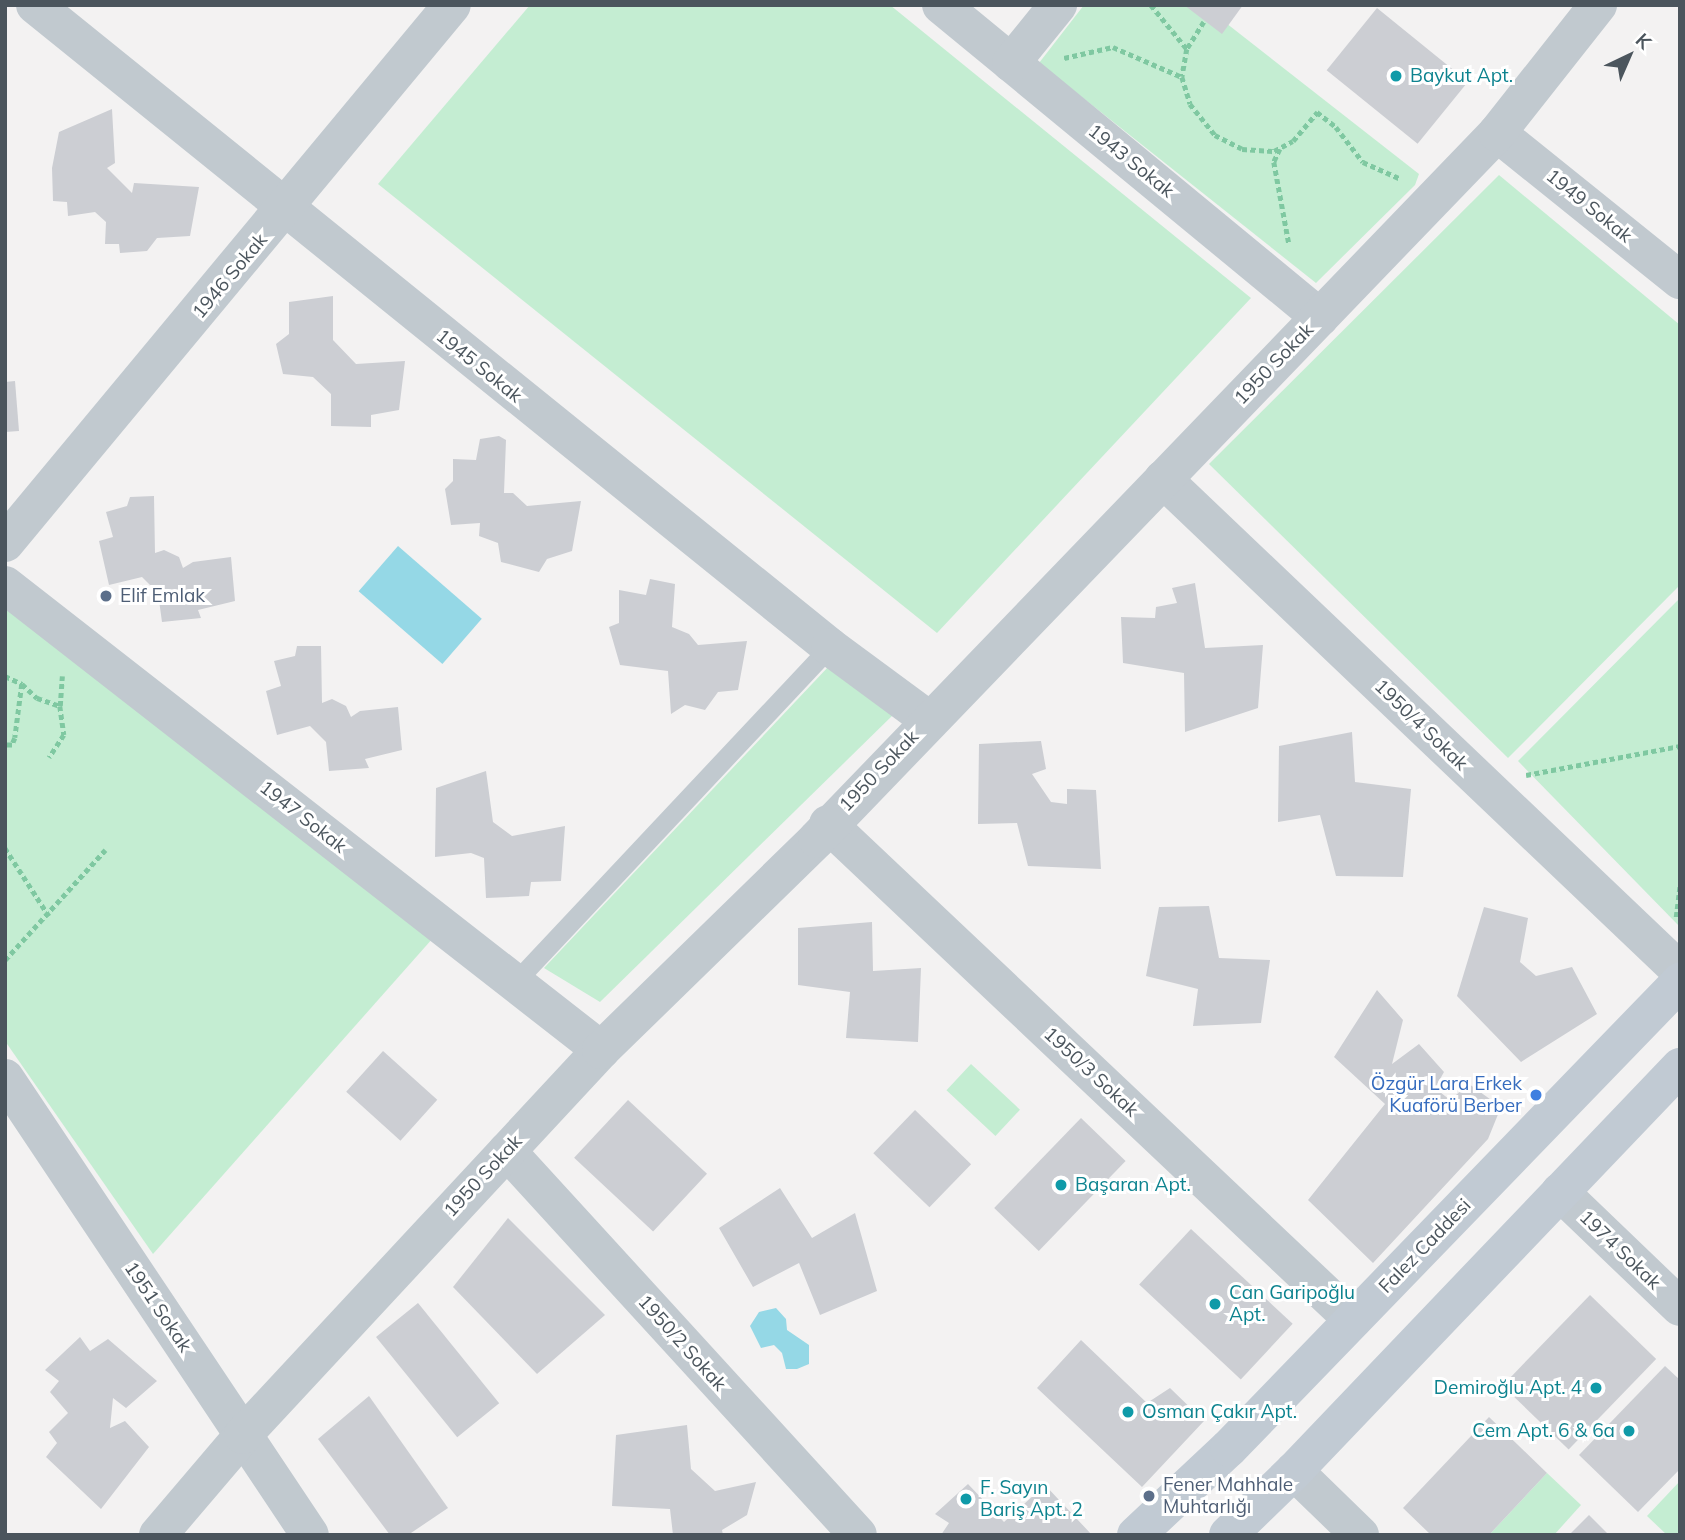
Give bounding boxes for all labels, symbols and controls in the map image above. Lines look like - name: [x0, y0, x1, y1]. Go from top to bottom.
- north arrow: [1594, 21, 1664, 91]
- text: K: [1631, 28, 1656, 54]
- place label: Baykut Apt.: [1410, 65, 1513, 87]
- marker: Baykut Apt.: [1388, 68, 1404, 84]
- street label: 1943 Sokak: [1083, 119, 1179, 203]
- street label: 1949 Sokak: [1541, 164, 1637, 248]
- street label: 1946 Sokak: [188, 229, 272, 323]
- street label: 1950 Sokak: [1230, 319, 1318, 409]
- street label: 1945 Sokak: [431, 324, 527, 408]
- place label: Elif Emlak: [120, 585, 205, 607]
- marker: Elif Emlak: [98, 588, 114, 604]
- street label: 1950/4 Sokak: [1370, 675, 1472, 775]
- street label: 1950 Sokak: [835, 726, 923, 816]
- street label: 1947 Sokak: [255, 776, 351, 858]
- street label: 1950/3 Sokak: [1039, 1022, 1143, 1122]
- place label: Özgür Lara Erkek Kuaförü Berber: [1371, 1073, 1522, 1117]
- marker: Özgür Lara Erkek Kuaförü Berber: [1528, 1087, 1544, 1103]
- street label: 1950 Sokak: [439, 1130, 527, 1222]
- place label: Başaran Apt.: [1075, 1174, 1191, 1196]
- marker: Başaran Apt.: [1053, 1177, 1069, 1193]
- street label: Falez Caddesi: [1374, 1194, 1476, 1298]
- street label: 1974 Sokak: [1575, 1206, 1665, 1294]
- street label: 1951 Sokak: [119, 1257, 197, 1357]
- place label: Can Garipoğlu Apt.: [1229, 1282, 1355, 1326]
- street label: 1950/2 Sokak: [633, 1290, 731, 1396]
- marker: Can Garipoğlu Apt.: [1207, 1296, 1223, 1312]
- place label: Demiroğlu Apt. 4: [1434, 1377, 1582, 1399]
- marker: Demiroğlu Apt. 4: [1588, 1380, 1604, 1396]
- place label: Osman Çakır Apt.: [1142, 1401, 1297, 1423]
- marker: Osman Çakır Apt.: [1120, 1404, 1136, 1420]
- place label: Cem Apt. 6 & 6a: [1472, 1420, 1615, 1442]
- marker: Cem Apt. 6 & 6a: [1621, 1423, 1637, 1439]
- place label: Fener Mahhale Muhtarlığı: [1163, 1474, 1293, 1518]
- place label: F. Sayın Bariş Apt. 2: [980, 1477, 1083, 1521]
- marker: Fener Mahhale Muhtarlığı: [1141, 1488, 1157, 1504]
- marker: F. Sayın Bariş Apt. 2: [958, 1491, 974, 1507]

